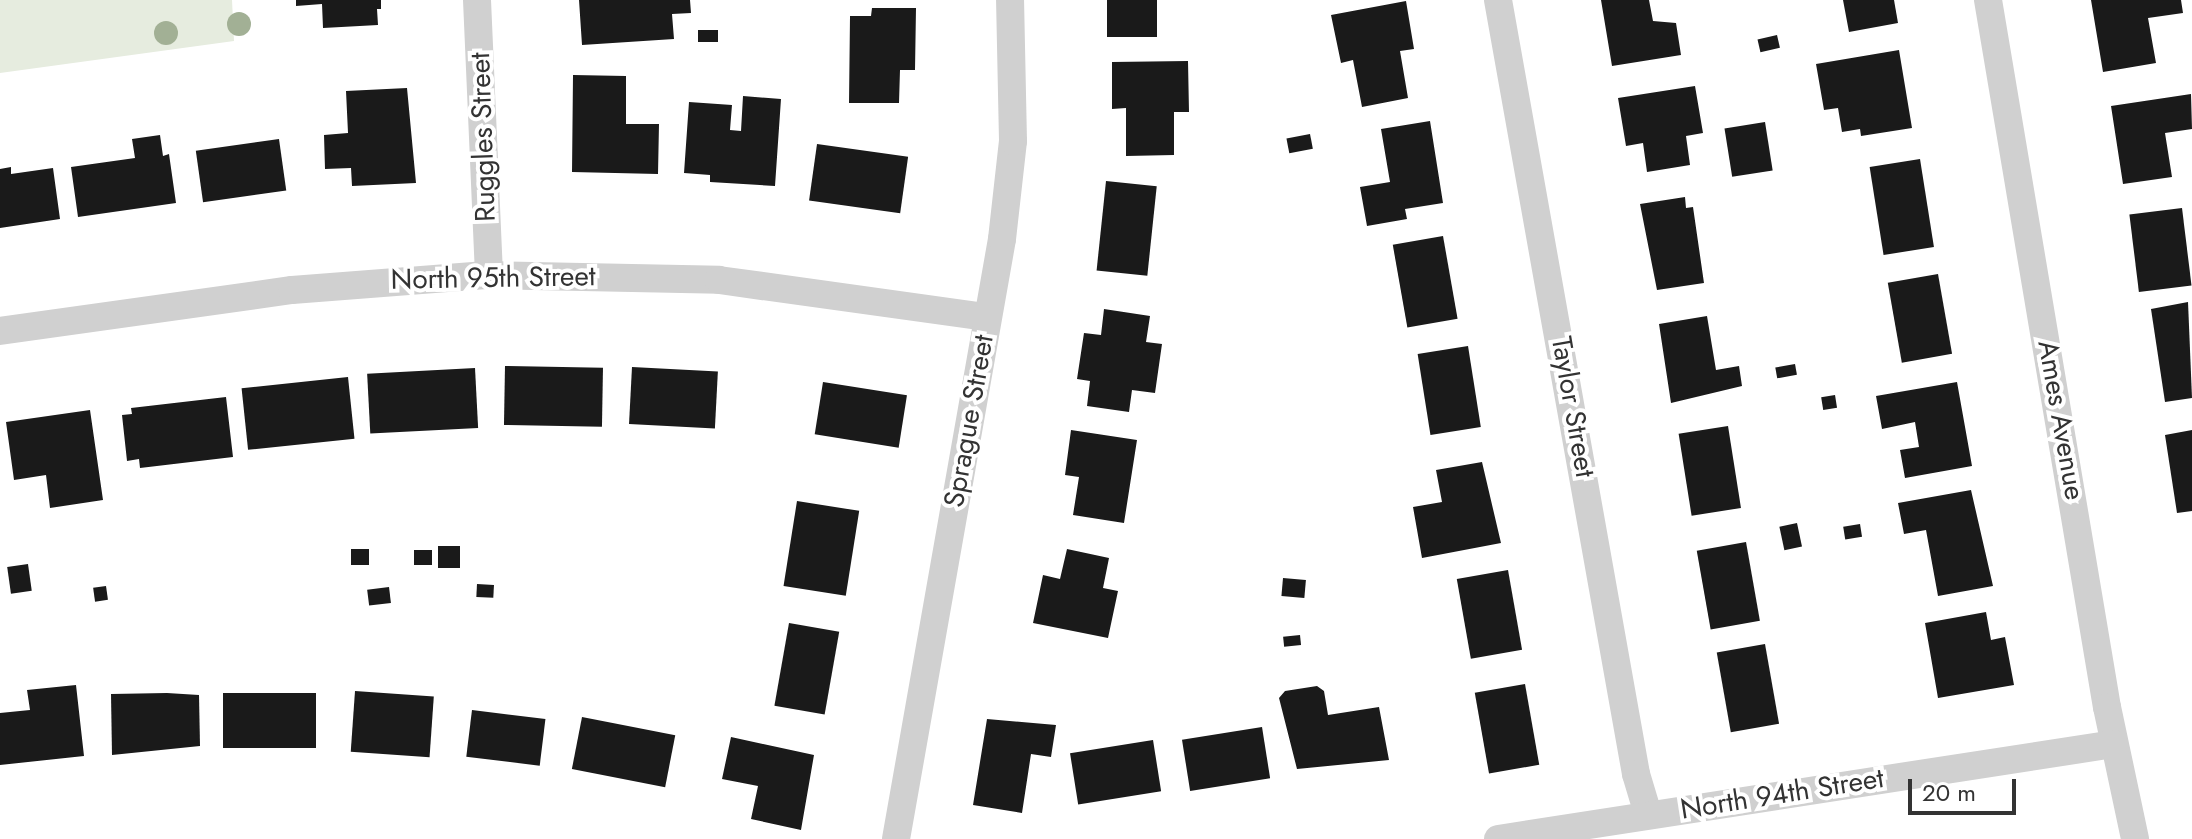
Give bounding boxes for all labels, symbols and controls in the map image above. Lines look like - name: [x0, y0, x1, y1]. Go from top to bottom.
- street label: Ruggles Street: [463, 52, 503, 222]
- street label: North 95th Street: [390, 259, 596, 297]
- street label: Sprague Street: [937, 332, 1001, 510]
- street label: Taylor Street: [1544, 334, 1602, 480]
- street label: Ames Avenue: [2030, 337, 2092, 503]
- street label: North 94th Street: [1678, 761, 1886, 827]
- scale bar: [1912, 763, 2020, 813]
- text: 20 m: [1922, 775, 1976, 810]

